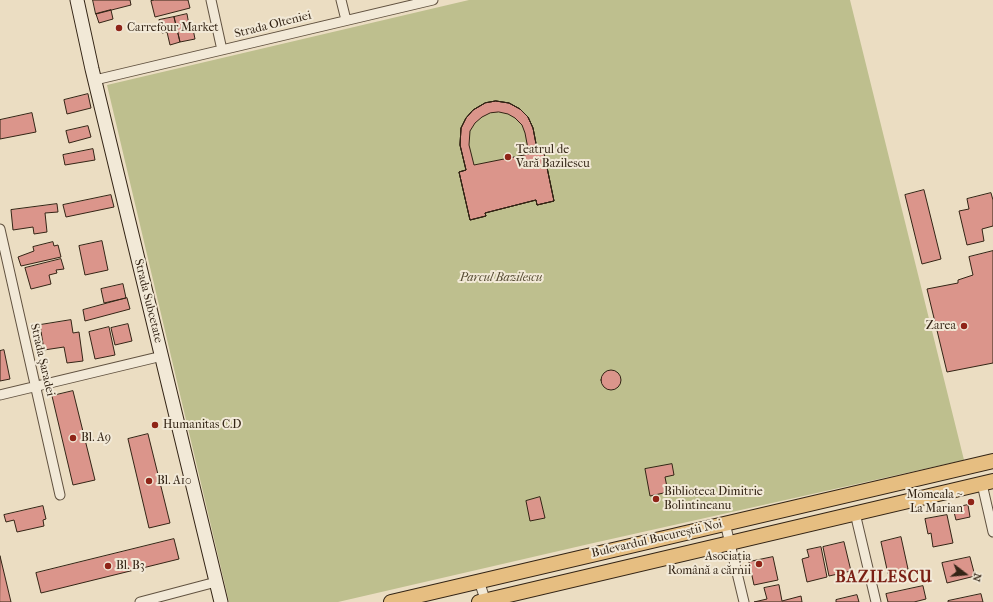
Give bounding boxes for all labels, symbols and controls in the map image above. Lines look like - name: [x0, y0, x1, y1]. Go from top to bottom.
- street label: Strada Olteniei: [233, 8, 313, 42]
- place label: Carrefour Market: [127, 21, 219, 35]
- marker: Carrefour Market: [114, 23, 124, 33]
- place label: Teatrul de Vară Bazilescu: [516, 143, 590, 171]
- marker: Teatrul de Vară Bazilescu: [503, 152, 513, 162]
- street label: Strada Subcetate: [131, 257, 165, 345]
- park label: Parcul Bazilescu: [460, 271, 542, 285]
- place label: Zarea: [926, 319, 956, 333]
- marker: Zarea: [959, 321, 969, 331]
- street label: Strada Șaradei: [27, 322, 57, 398]
- place label: Humanitas C.D: [163, 418, 241, 432]
- marker: Humanitas C.D: [150, 420, 160, 430]
- place label: Bl. A9: [81, 431, 111, 445]
- marker: Bl. A9: [68, 433, 78, 443]
- place label: Bl. A10: [157, 474, 192, 488]
- marker: Bl. A10: [144, 476, 154, 486]
- place label: Biblioteca Dimitrie Bolintineanu: [664, 485, 763, 513]
- place label: Momeala ~ La Marian: [907, 488, 963, 516]
- marker: Biblioteca Dimitrie Bolintineanu: [651, 494, 661, 504]
- marker: Momeala ~ La Marian: [966, 497, 976, 507]
- street label: Bulevardul Bucureștii Noi: [590, 517, 724, 561]
- place label: Asociația Română a cărnii: [668, 550, 751, 578]
- north arrow: [945, 554, 985, 594]
- place label: Bl. B3: [116, 559, 145, 573]
- marker: Asociația Română a cărnii: [754, 559, 764, 569]
- marker: Bl. B3: [103, 561, 113, 571]
- district label: BAZILESCU: [835, 568, 933, 588]
- text: N: [970, 572, 984, 583]

